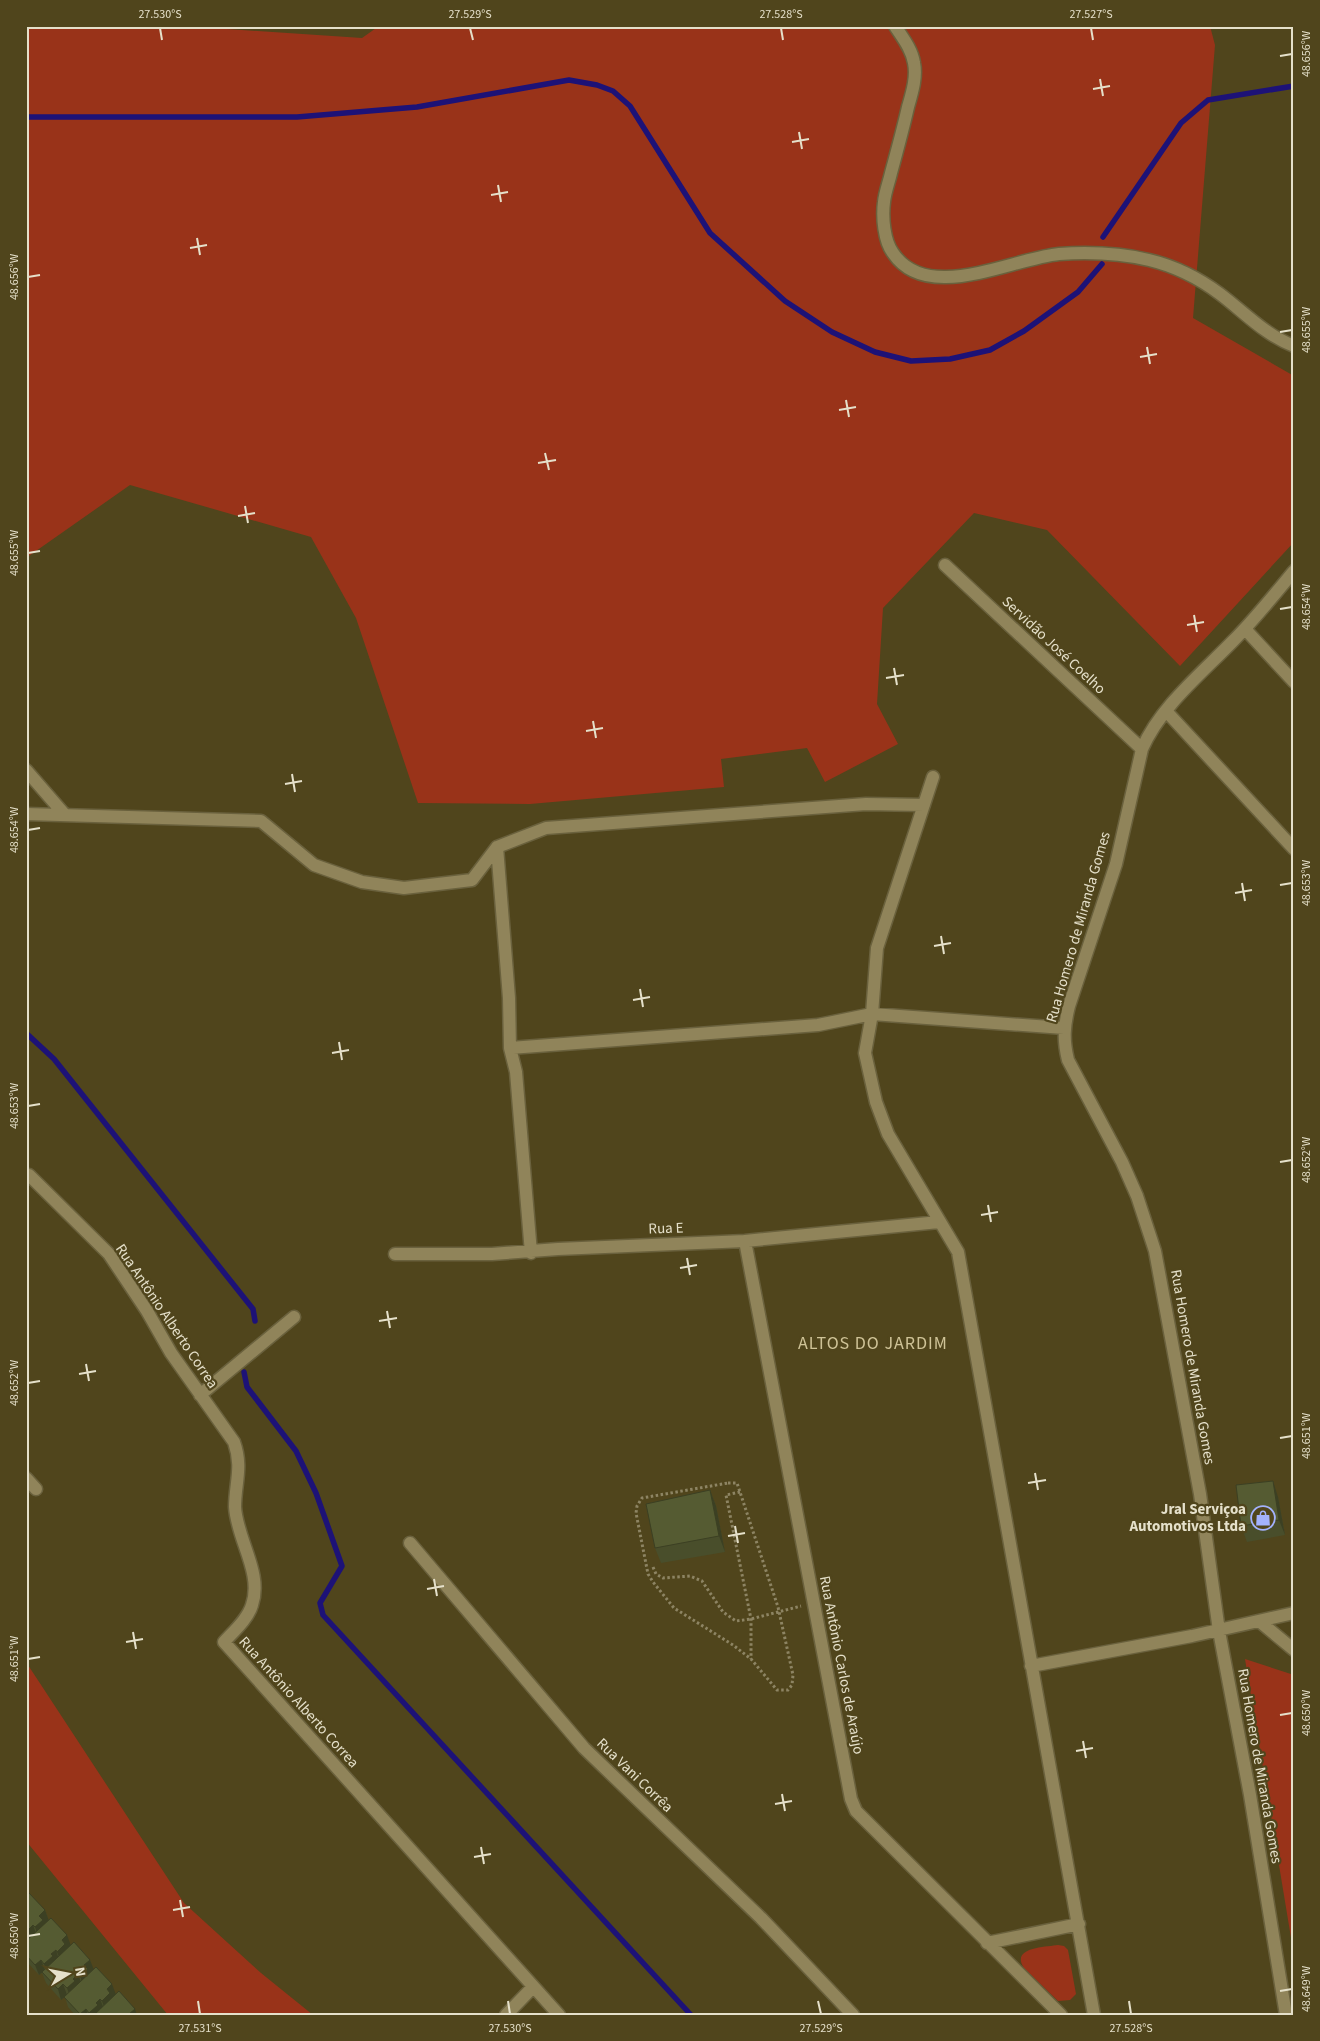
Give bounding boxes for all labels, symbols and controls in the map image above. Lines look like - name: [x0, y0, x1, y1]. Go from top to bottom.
- text: 27.530°S: [138, 6, 182, 23]
- text: 27.529°S: [448, 6, 492, 23]
- text: 27.528°S: [759, 6, 803, 23]
- text: 27.527°S: [1069, 6, 1113, 23]
- text: 48.656°W: [1298, 30, 1315, 77]
- text: 48.656°W: [6, 253, 23, 300]
- text: 48.655°W: [1298, 306, 1315, 353]
- text: 48.655°W: [6, 529, 23, 576]
- text: 48.654°W: [1298, 583, 1315, 630]
- street label: Servidão José Coelho: [997, 592, 1110, 699]
- text: 48.654°W: [6, 806, 23, 853]
- street label: Rua Homero de Miranda Gomes: [1041, 829, 1116, 1025]
- text: 48.653°W: [1298, 859, 1315, 906]
- text: 48.653°W: [6, 1082, 23, 1129]
- text: 48.652°W: [1298, 1136, 1315, 1183]
- street label: Rua E: [648, 1217, 684, 1240]
- street label: Rua Antônio Alberto Correa: [110, 1240, 223, 1393]
- street label: Rua Homero de Miranda Gomes: [1165, 1268, 1220, 1466]
- district label: ALTOS DO JARDIM: [798, 1331, 948, 1356]
- text: 48.652°W: [6, 1359, 23, 1406]
- text: 48.651°W: [1298, 1412, 1315, 1459]
- place label: Jral Serviçoa Automotivos Ltda: [1128, 1499, 1246, 1537]
- shop icon: Jral Serviçoa Automotivos Ltda: [1250, 1505, 1276, 1531]
- street label: Rua Antônio Carlos de Araújo: [814, 1574, 869, 1756]
- street label: Rua Antônio Alberto Correa: [234, 1632, 363, 1773]
- text: 48.651°W: [6, 1635, 23, 1682]
- street label: Rua Homero de Miranda Gomes: [1232, 1667, 1287, 1865]
- text: 48.650°W: [1298, 1689, 1315, 1736]
- street label: Rua Vani Corrêa: [592, 1733, 678, 1817]
- text: 48.650°W: [6, 1912, 23, 1959]
- north arrow: [42, 1948, 92, 1998]
- text: 48.649°W: [1298, 1965, 1315, 2012]
- text: N: [69, 1966, 90, 1978]
- text: 27.531°S: [178, 2020, 222, 2037]
- text: 27.530°S: [488, 2020, 532, 2037]
- text: 27.529°S: [799, 2020, 843, 2037]
- text: 27.528°S: [1109, 2020, 1153, 2037]

